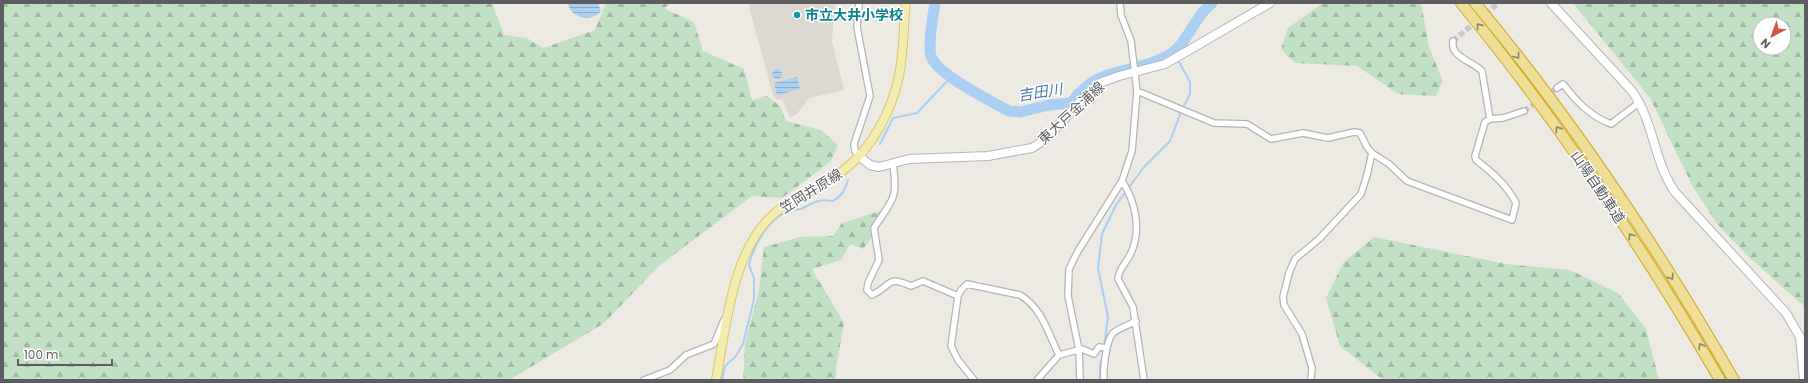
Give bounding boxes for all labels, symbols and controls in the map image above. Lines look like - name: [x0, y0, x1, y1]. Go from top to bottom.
- place label: 市立大井小学校: [805, 5, 903, 25]
- marker: 市立大井小学校: [792, 10, 802, 20]
- north arrow: [1752, 16, 1792, 56]
- one-way arrow: [1477, 23, 1484, 30]
- text: N: [1757, 35, 1774, 52]
- one-way arrow: [1512, 51, 1519, 58]
- street label: 東大戸金浦線: [1033, 77, 1109, 149]
- water label: 吉田川: [1016, 78, 1066, 106]
- one-way arrow: [1555, 126, 1563, 133]
- street label: 山陽自動車道: [1566, 147, 1630, 227]
- street label: 笠岡井原線: [776, 164, 846, 218]
- one-way arrow: [1629, 234, 1636, 241]
- one-way arrow: [1667, 273, 1674, 280]
- scale bar: [18, 341, 112, 367]
- one-way arrow: [1698, 343, 1705, 350]
- text: 100 m: [24, 346, 58, 363]

